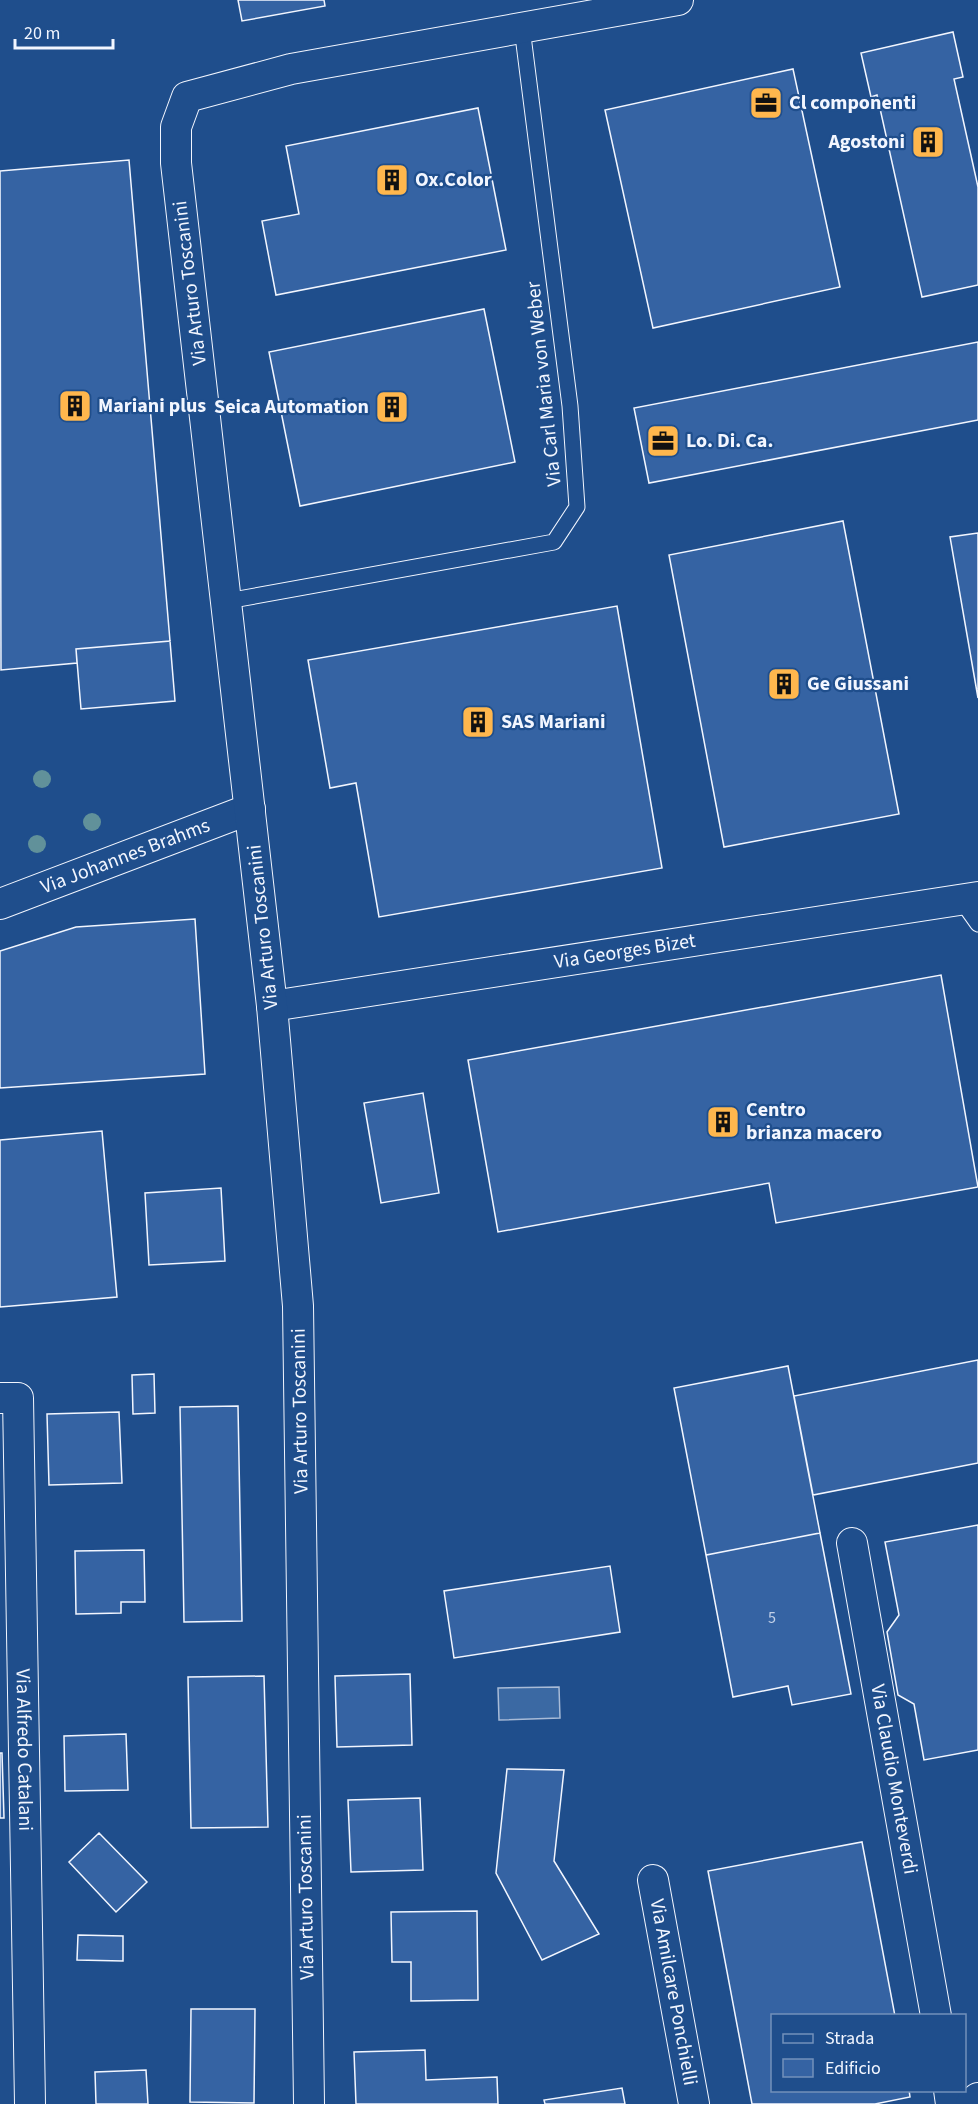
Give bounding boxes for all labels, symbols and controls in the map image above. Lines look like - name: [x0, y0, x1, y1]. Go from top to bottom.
- scale bar: [15, 12, 112, 50]
- text: 20 m: [24, 21, 60, 46]
- office icon: Cl componenti: [748, 85, 784, 121]
- place label: Cl componenti: [789, 89, 916, 117]
- building icon: Agostoni: [910, 124, 946, 160]
- place label: Agostoni: [827, 128, 905, 156]
- building icon: Ox.Color: [374, 162, 410, 198]
- place label: Ox.Color: [415, 166, 492, 194]
- street label: Via Arturo Toscanini: [166, 199, 214, 367]
- street label: Via Carl Maria von Weber: [519, 280, 569, 488]
- building icon: Mariani plus: [57, 388, 93, 424]
- building icon: Seica Automation: [374, 389, 410, 425]
- place label: Mariani plus: [98, 392, 206, 420]
- place label: Seica Automation: [214, 393, 369, 421]
- office icon: Lo. Di. Ca.: [645, 423, 681, 459]
- place label: Lo. Di. Ca.: [686, 427, 773, 455]
- building icon: Ge Giussani: [766, 666, 802, 702]
- place label: Ge Giussani: [807, 670, 909, 698]
- building icon: SAS Mariani: [460, 704, 496, 740]
- place label: SAS Mariani: [501, 708, 605, 736]
- street label: Via Johannes Brahms: [37, 811, 214, 901]
- street label: Via Arturo Toscanini: [240, 843, 286, 1011]
- street label: Via Georges Bizet: [552, 927, 698, 976]
- place label: Centro brianza macero: [746, 1096, 882, 1147]
- building icon: Centro brianza macero: [705, 1104, 741, 1140]
- street label: Via Arturo Toscanini: [285, 1328, 315, 1494]
- house number: 5: [768, 1607, 776, 1629]
- street label: Via Alfredo Catalani: [9, 1668, 39, 1831]
- street label: Via Claudio Monteverdi: [863, 1682, 925, 1877]
- street label: Via Arturo Toscanini: [291, 1814, 321, 1980]
- street label: Via Amilcare Ponchielli: [643, 1897, 704, 2088]
- legend: [771, 2014, 966, 2092]
- text: Strada: [825, 2026, 874, 2051]
- text: Edificio: [825, 2056, 881, 2081]

